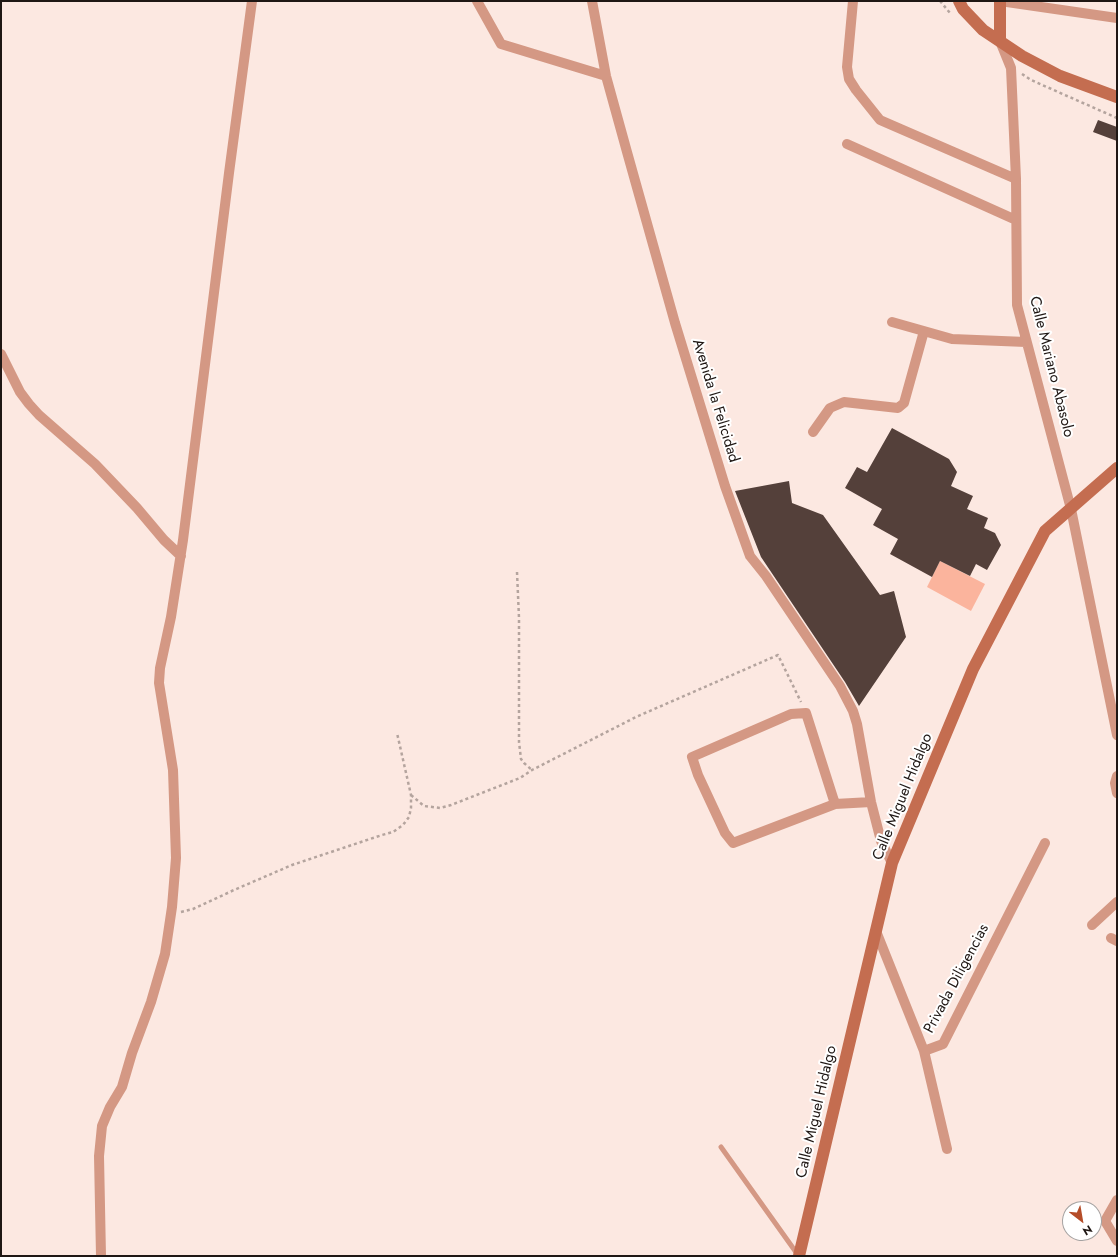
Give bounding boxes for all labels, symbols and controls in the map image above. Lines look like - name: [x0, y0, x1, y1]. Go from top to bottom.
- street label: Calle Mariano Abasolo: [1025, 295, 1077, 439]
- street label: Avenida la Felicidad: [688, 337, 742, 465]
- street label: Calle Miguel Hidalgo: [869, 731, 937, 863]
- street label: Privada Diligencias: [921, 921, 993, 1037]
- street label: Calle Miguel Hidalgo: [793, 1044, 841, 1180]
- north arrow: [1062, 1201, 1102, 1241]
- text: N: [1080, 1221, 1096, 1240]

